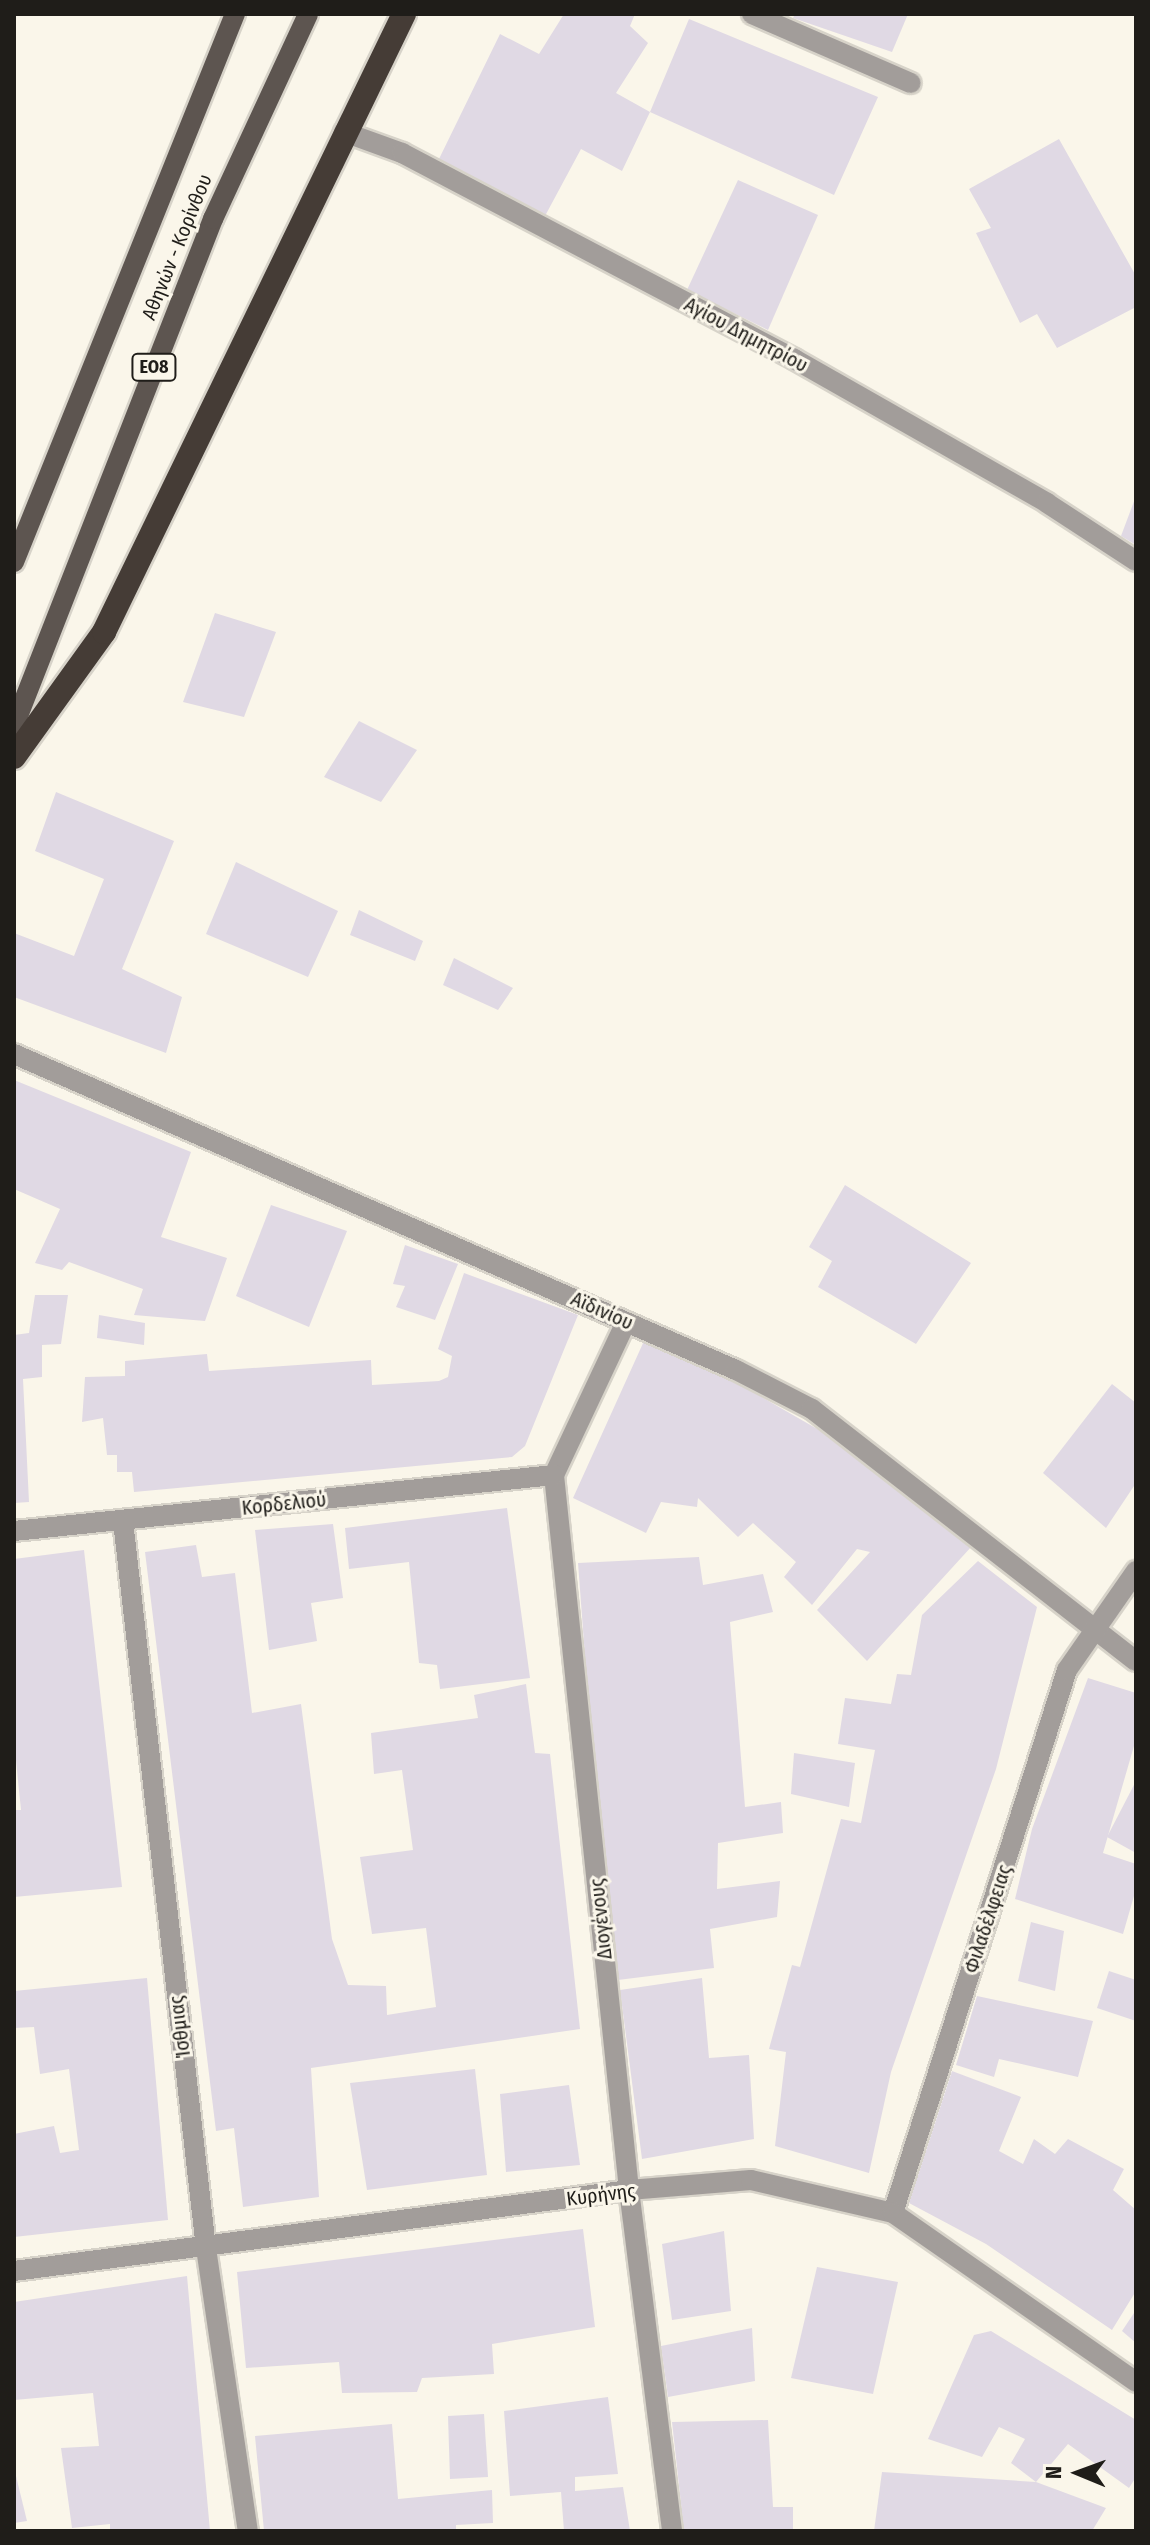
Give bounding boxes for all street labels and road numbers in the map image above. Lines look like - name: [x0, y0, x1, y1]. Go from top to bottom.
- street label: Αθηνών - Κορίνθου: [137, 170, 217, 324]
- street label: Αγίου Δημητρίου: [680, 292, 812, 378]
- road number: ΕΟ8: [130, 353, 178, 381]
- street label: Αϊδινίου: [567, 1287, 637, 1335]
- street label: Κορδελιού: [241, 1488, 327, 1520]
- street label: Φιλαδέλφειας: [959, 1862, 1017, 1976]
- street label: Διογένους: [585, 1877, 617, 1961]
- street label: Ίσθμιας: [164, 1994, 196, 2060]
- street label: Κυρήνης: [565, 2179, 637, 2211]

